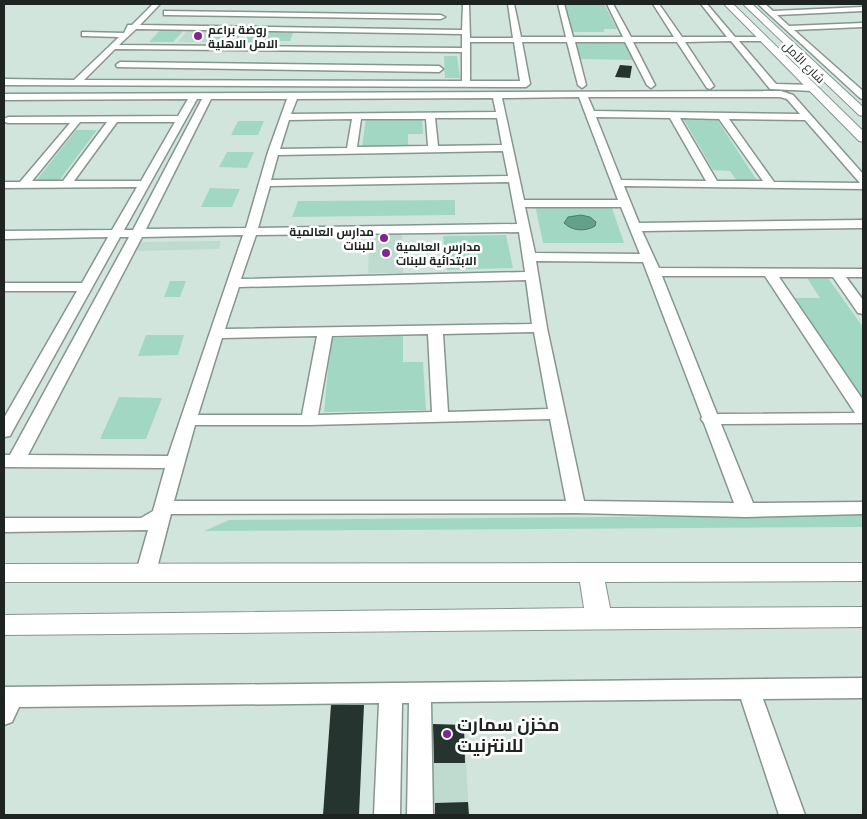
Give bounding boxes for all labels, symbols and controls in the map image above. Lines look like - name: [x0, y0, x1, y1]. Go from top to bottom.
- place label: روضة براعم الامل الاهلية: [208, 22, 278, 52]
- marker: روضة براعم الامل الاهلية: [192, 30, 204, 42]
- street label: شارع الأمل: [779, 38, 828, 87]
- place label: مدارس العالمية للبنات: [289, 224, 374, 253]
- marker: مدارس العالمية للبنات: [378, 232, 390, 244]
- place label: مدارس العالمية الابتدائية للبنات: [396, 239, 481, 268]
- marker: مدارس العالمية الابتدائية للبنات: [380, 247, 392, 259]
- place label: مخزن سمارت للانترنيت: [457, 713, 559, 757]
- marker: مخزن سمارت للانترنيت: [441, 728, 453, 740]

